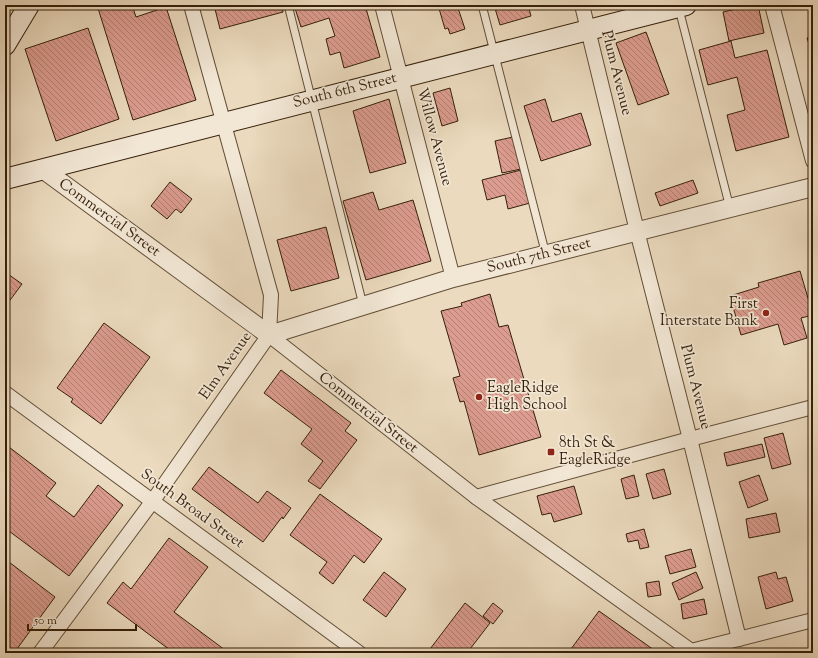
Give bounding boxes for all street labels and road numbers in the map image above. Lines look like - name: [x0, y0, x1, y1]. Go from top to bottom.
- street label: Plum Avenue: [595, 28, 637, 118]
- street label: South 6th Street: [291, 68, 399, 114]
- street label: Willow Avenue: [411, 86, 457, 188]
- street label: Commercial Street: [54, 174, 164, 262]
- street label: South 7th Street: [485, 233, 593, 279]
- street label: Elm Avenue: [195, 328, 257, 404]
- street label: Plum Avenue: [674, 342, 716, 432]
- street label: Commercial Street: [314, 367, 422, 459]
- street label: South Broad Street: [136, 464, 248, 554]

